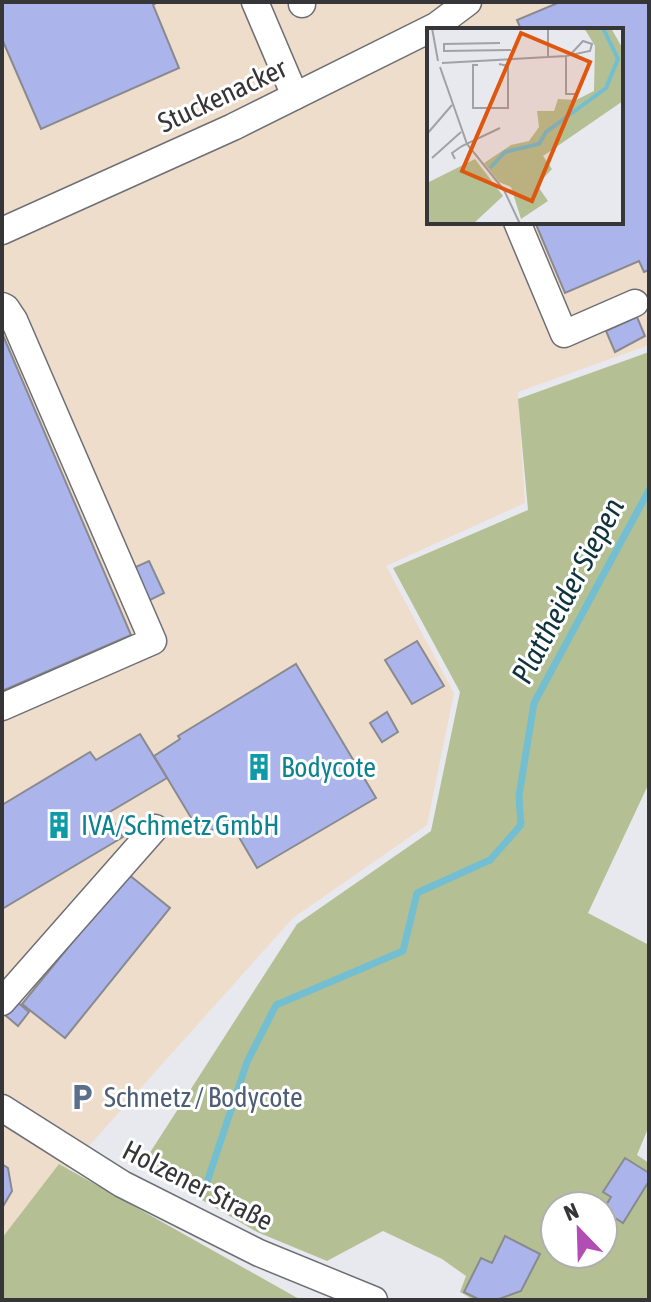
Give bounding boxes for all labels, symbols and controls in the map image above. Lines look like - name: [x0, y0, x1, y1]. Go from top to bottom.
- inset map: [427, 28, 623, 224]
- street label: Stuckenacker: [153, 51, 292, 139]
- water label: Plattheider Siepen: [504, 492, 630, 689]
- place label: Bodycote: [281, 751, 376, 783]
- building icon: Bodycote: [244, 752, 274, 782]
- place label: IVA/Schmetz GmbH: [81, 809, 280, 841]
- building icon: IVA/Schmetz GmbH: [44, 810, 74, 840]
- place label: Schmetz / Bodycote: [104, 1081, 303, 1113]
- parking icon: Schmetz / Bodycote: [67, 1082, 97, 1112]
- street label: Holzener Straße: [118, 1133, 278, 1237]
- north arrow: [539, 1190, 619, 1270]
- text: N: [560, 1197, 582, 1226]

